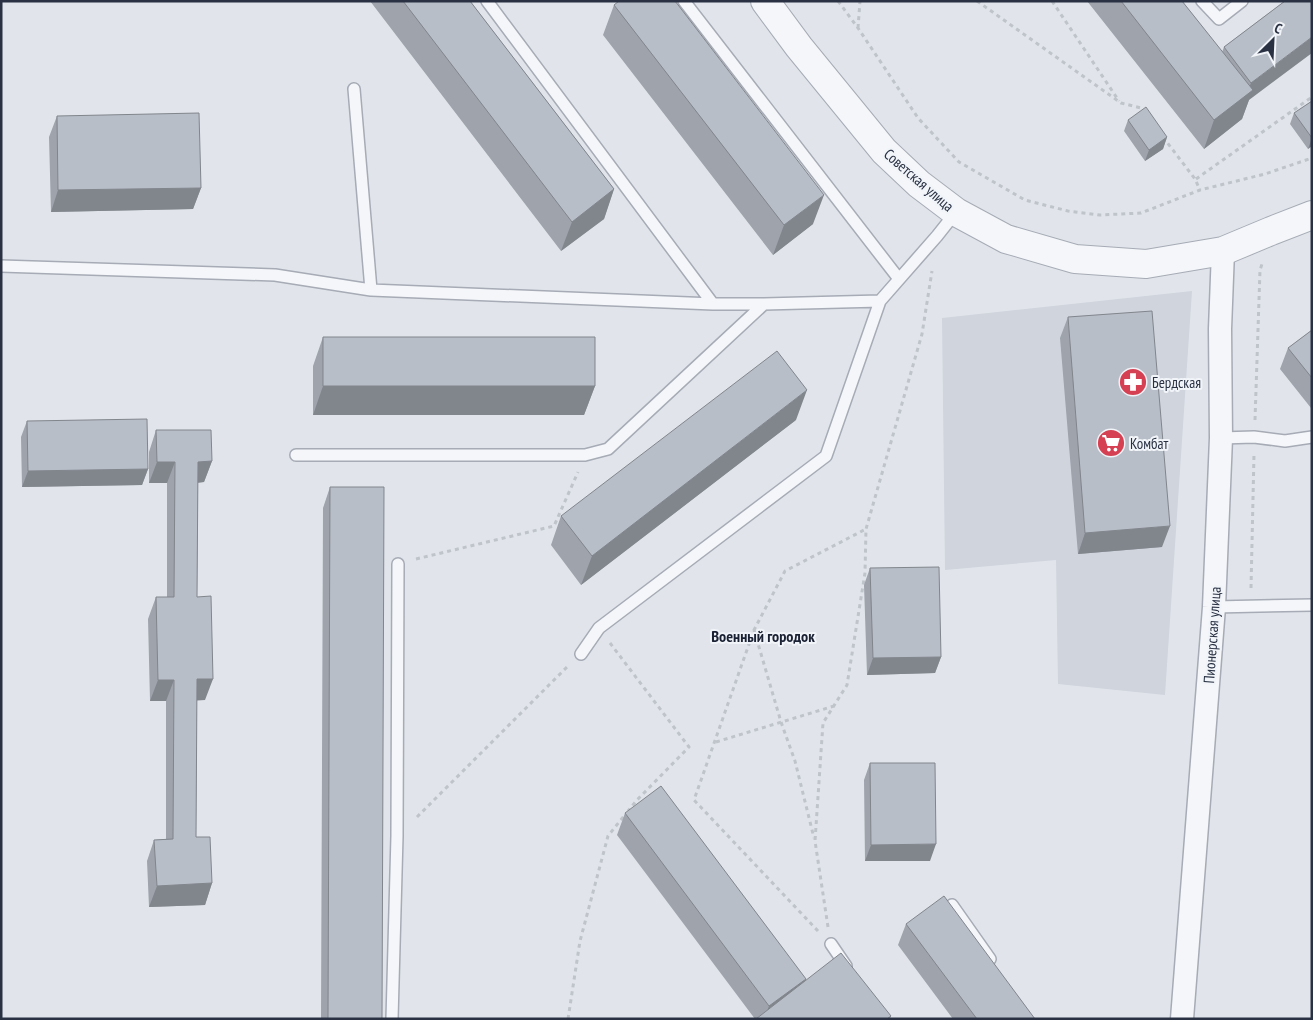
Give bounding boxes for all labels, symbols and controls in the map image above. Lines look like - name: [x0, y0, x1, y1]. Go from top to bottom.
- north arrow: [1248, 15, 1298, 65]
- text: С: [1272, 19, 1285, 38]
- street label: Советская улица: [880, 144, 958, 216]
- pharmacy icon: Бердская: [1118, 367, 1148, 397]
- place label: Бердская: [1152, 373, 1201, 392]
- supermarket icon: Комбат: [1096, 428, 1126, 458]
- place label: Комбат: [1130, 434, 1168, 453]
- street label: Пионерская улица: [1199, 586, 1225, 684]
- district label: Военный городок: [711, 626, 815, 646]

